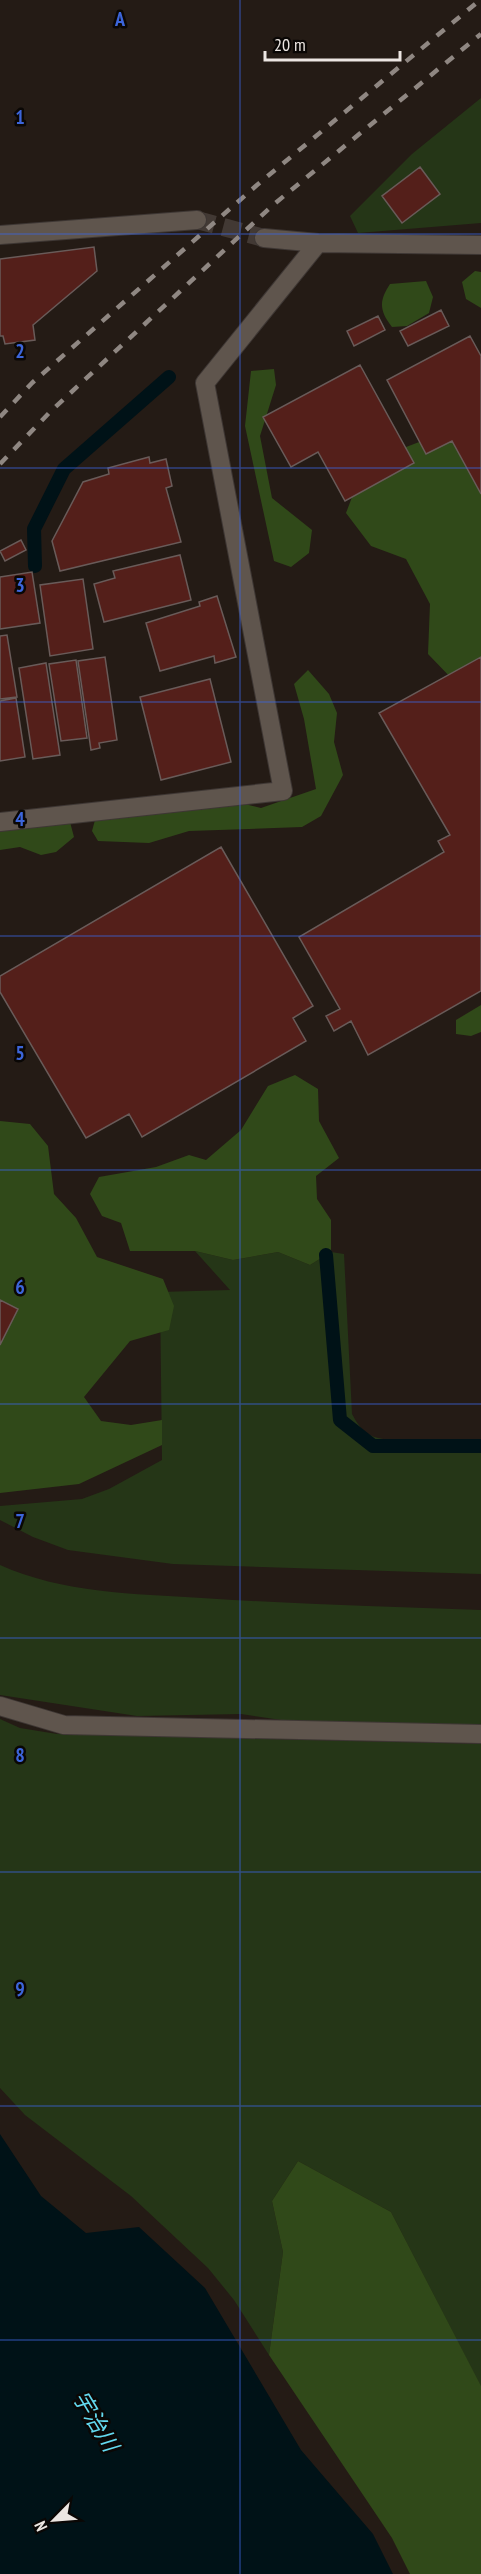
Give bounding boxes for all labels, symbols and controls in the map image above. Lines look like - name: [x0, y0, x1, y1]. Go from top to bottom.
- text: A: [114, 6, 126, 32]
- scale bar: [265, 24, 400, 62]
- text: 20 m: [274, 33, 306, 56]
- text: 1: [15, 104, 25, 130]
- text: 2: [15, 338, 25, 364]
- text: 3: [15, 572, 25, 598]
- text: 4: [15, 806, 25, 832]
- text: 5: [15, 1040, 25, 1066]
- text: 6: [15, 1274, 25, 1300]
- text: 7: [15, 1508, 25, 1534]
- text: 8: [15, 1742, 25, 1768]
- text: 9: [15, 1976, 25, 2002]
- water label: 宇治川: [67, 2385, 126, 2458]
- north arrow: [24, 2490, 84, 2550]
- text: N: [30, 2518, 51, 2534]

